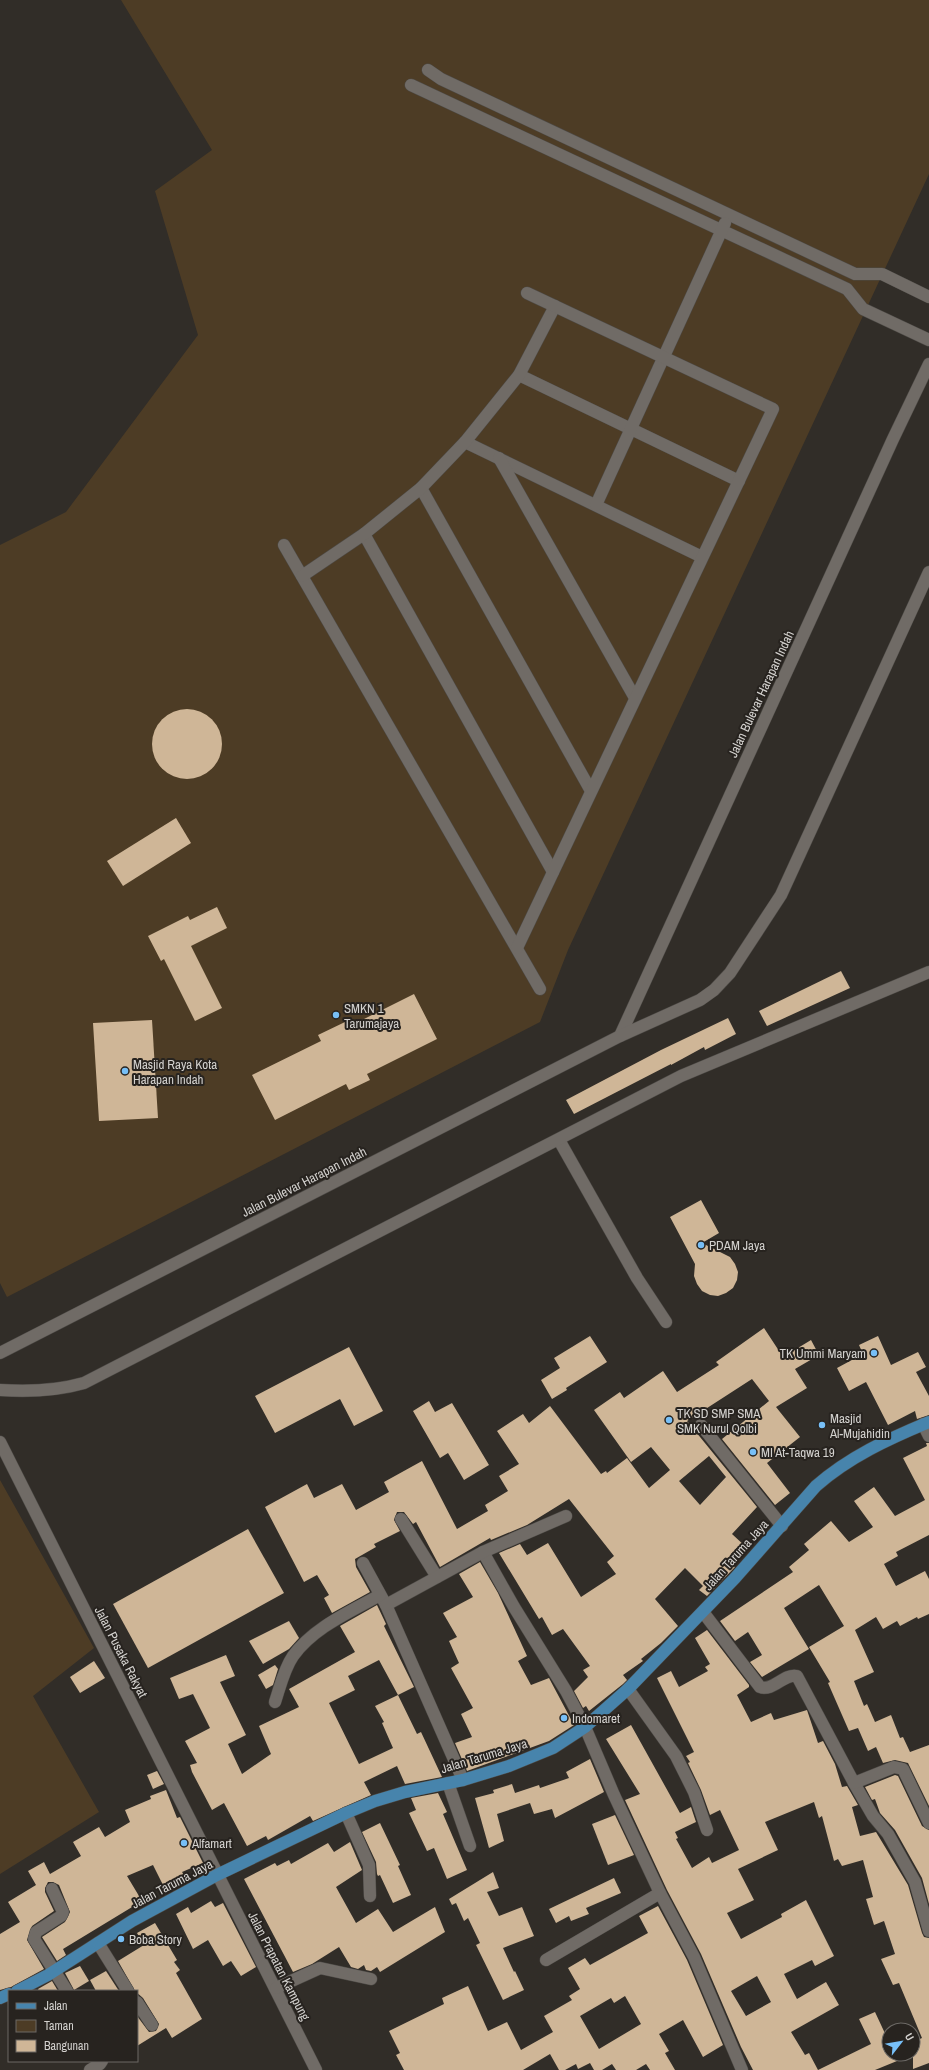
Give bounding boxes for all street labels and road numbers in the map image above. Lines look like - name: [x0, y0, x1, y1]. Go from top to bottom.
- street label: Jalan Bulevar Harapan Indah: [724, 628, 798, 760]
- street label: Jalan Bulevar Harapan Indah: [239, 1143, 369, 1221]
- street label: Jalan Taruma Jaya: [700, 1516, 772, 1594]
- street label: Jalan Pusaka Rakyat: [91, 1604, 151, 1701]
- street label: Jalan Taruma Jaya: [439, 1735, 529, 1777]
- street label: Jalan Taruma Jaya: [128, 1855, 216, 1913]
- street label: Jalan Prapatan Kampung: [244, 1909, 314, 2024]

